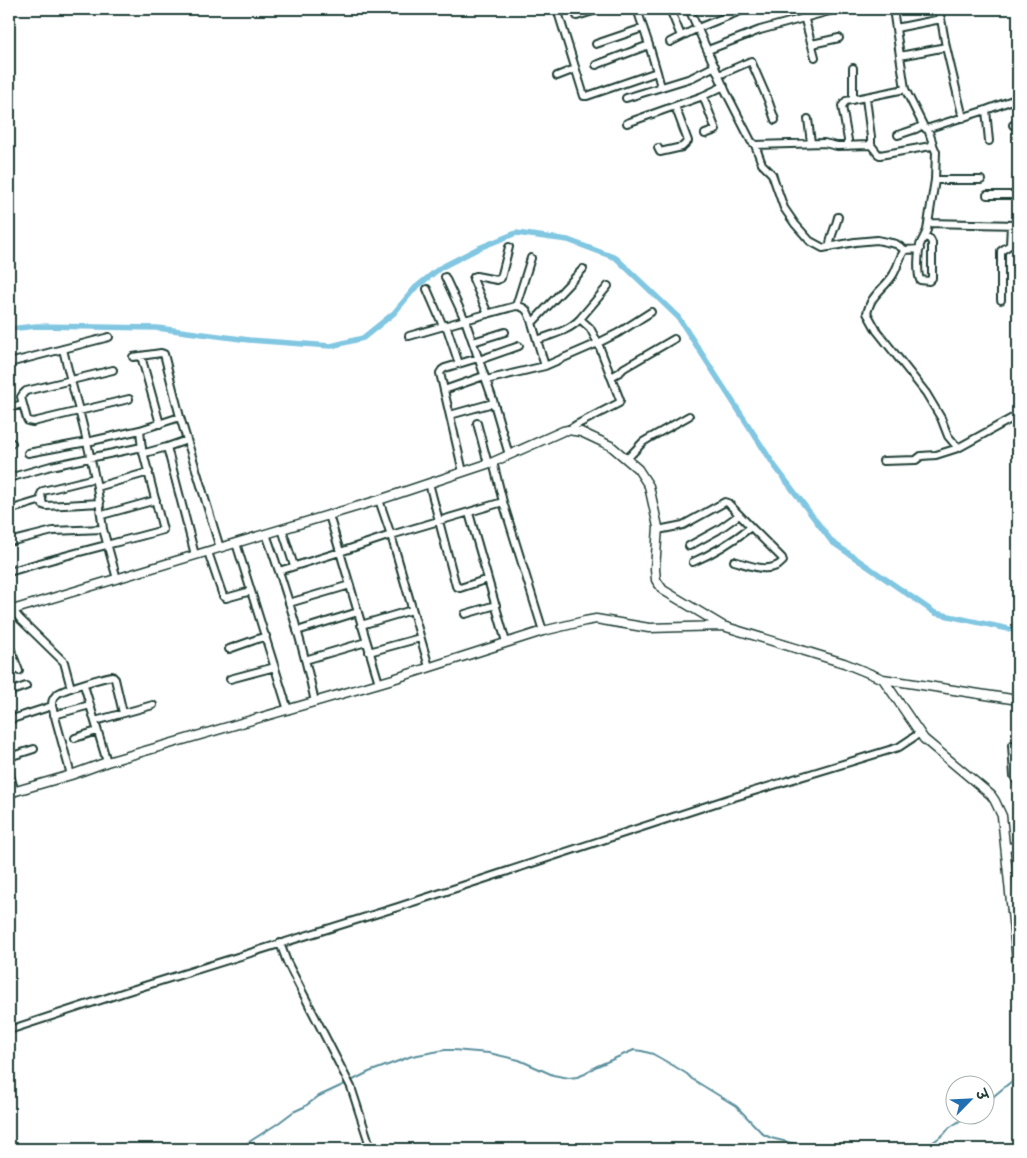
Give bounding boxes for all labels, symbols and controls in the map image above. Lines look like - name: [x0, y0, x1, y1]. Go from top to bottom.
- north arrow: [944, 1076, 994, 1126]
- text: उ: [971, 1085, 993, 1104]

